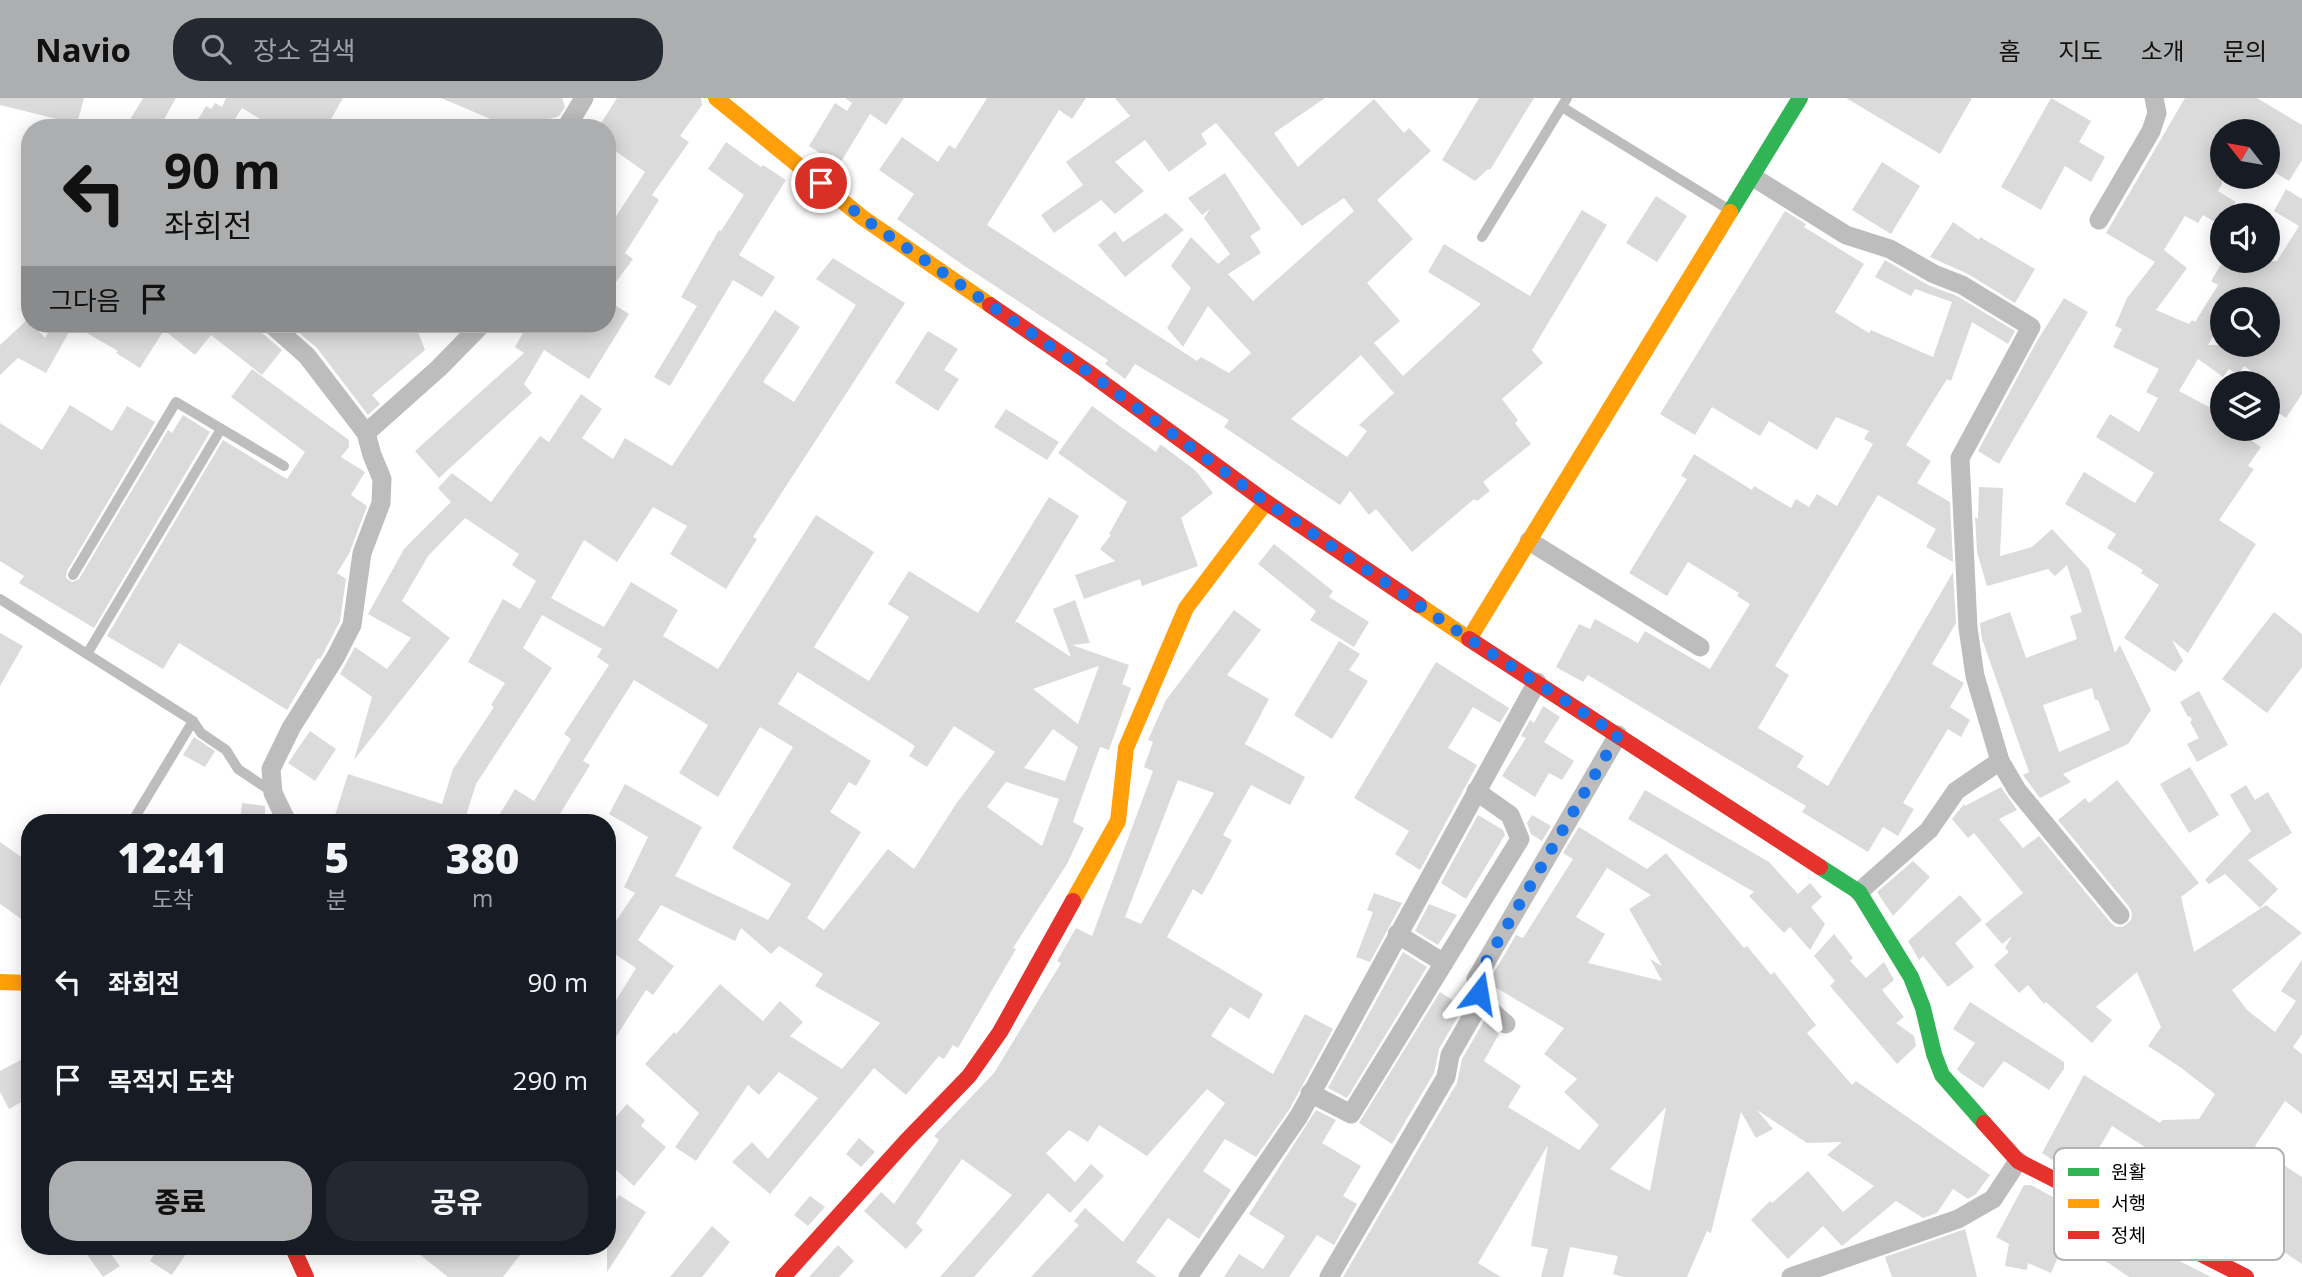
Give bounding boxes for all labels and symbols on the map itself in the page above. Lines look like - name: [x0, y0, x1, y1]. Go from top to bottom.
- north arrow: [2210, 119, 2280, 189]
- pin: [791, 153, 851, 213]
- position arrow: [1442, 956, 1516, 1030]
- legend: [2054, 1148, 2284, 1260]
- text: 원활: [2111, 1159, 2146, 1185]
- text: 서행: [2111, 1190, 2146, 1216]
- text: 정체: [2111, 1222, 2146, 1248]

